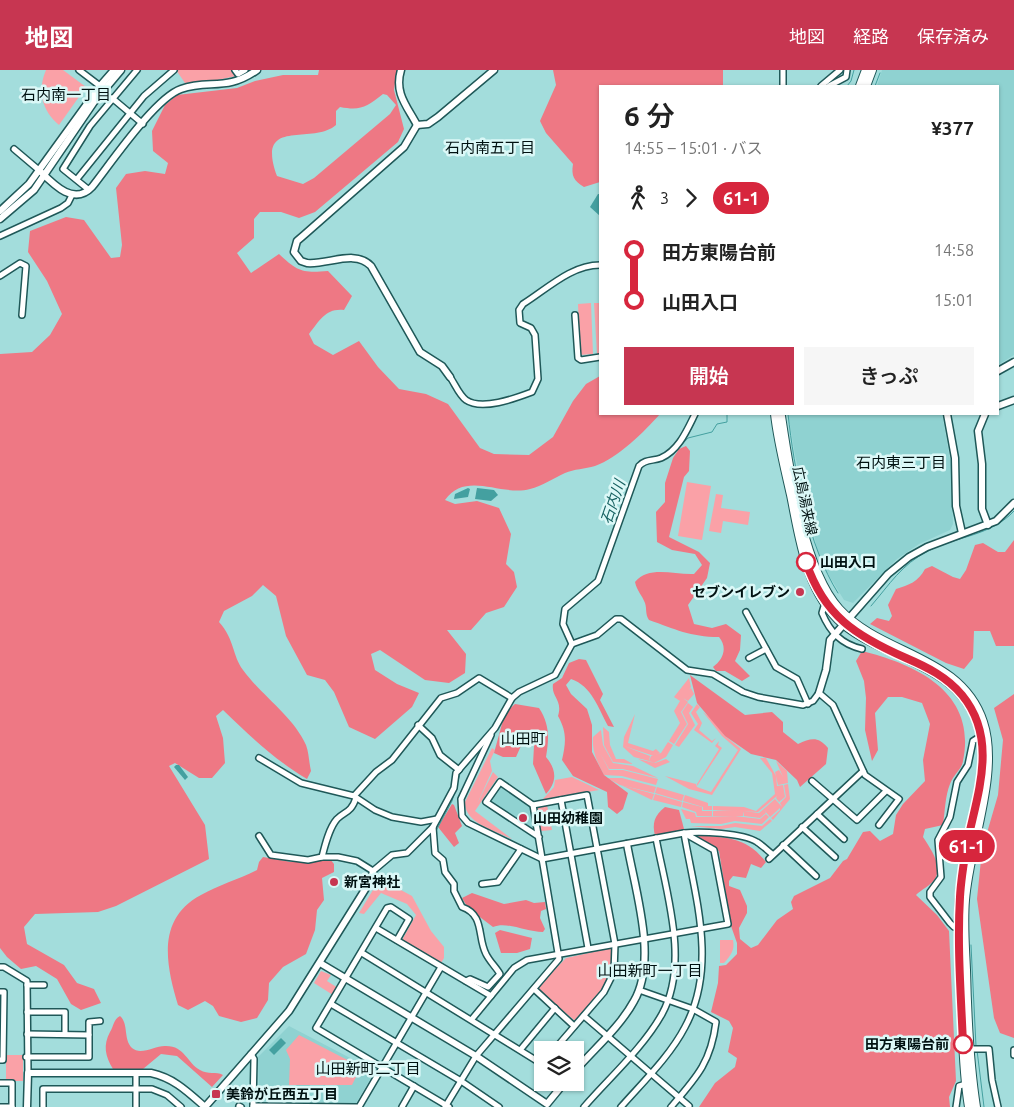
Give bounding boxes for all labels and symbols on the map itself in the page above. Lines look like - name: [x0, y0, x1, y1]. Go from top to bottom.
- district label: 石内南一丁目: [21, 86, 111, 103]
- district label: 石内南五丁目: [445, 139, 535, 156]
- district label: 石内東三丁目: [856, 454, 946, 471]
- street label: 広島湯来線: [790, 465, 820, 537]
- water label: 石内川: [597, 476, 629, 526]
- marker: 山田入口: [796, 552, 816, 572]
- place label: 山田入口: [820, 554, 876, 570]
- place label: セブンイレブン: [692, 584, 790, 600]
- marker: セブンイレブン: [794, 586, 806, 598]
- district label: 山田町: [500, 730, 546, 747]
- place label: 山田幼稚園: [533, 810, 603, 826]
- marker: 山田幼稚園: [517, 812, 529, 824]
- line badge: 61-1: [932, 830, 1002, 862]
- place label: 新宮神社: [344, 874, 400, 890]
- marker: 新宮神社: [328, 876, 340, 888]
- district label: 山田新町一丁目: [597, 962, 703, 979]
- marker: 田方東陽台前: [953, 1034, 973, 1054]
- place label: 田方東陽台前: [865, 1036, 949, 1052]
- district label: 山田新町二丁目: [315, 1060, 421, 1077]
- place label: 美鈴が丘西五丁目: [226, 1086, 338, 1102]
- marker: 美鈴が丘西五丁目: [210, 1088, 222, 1100]

